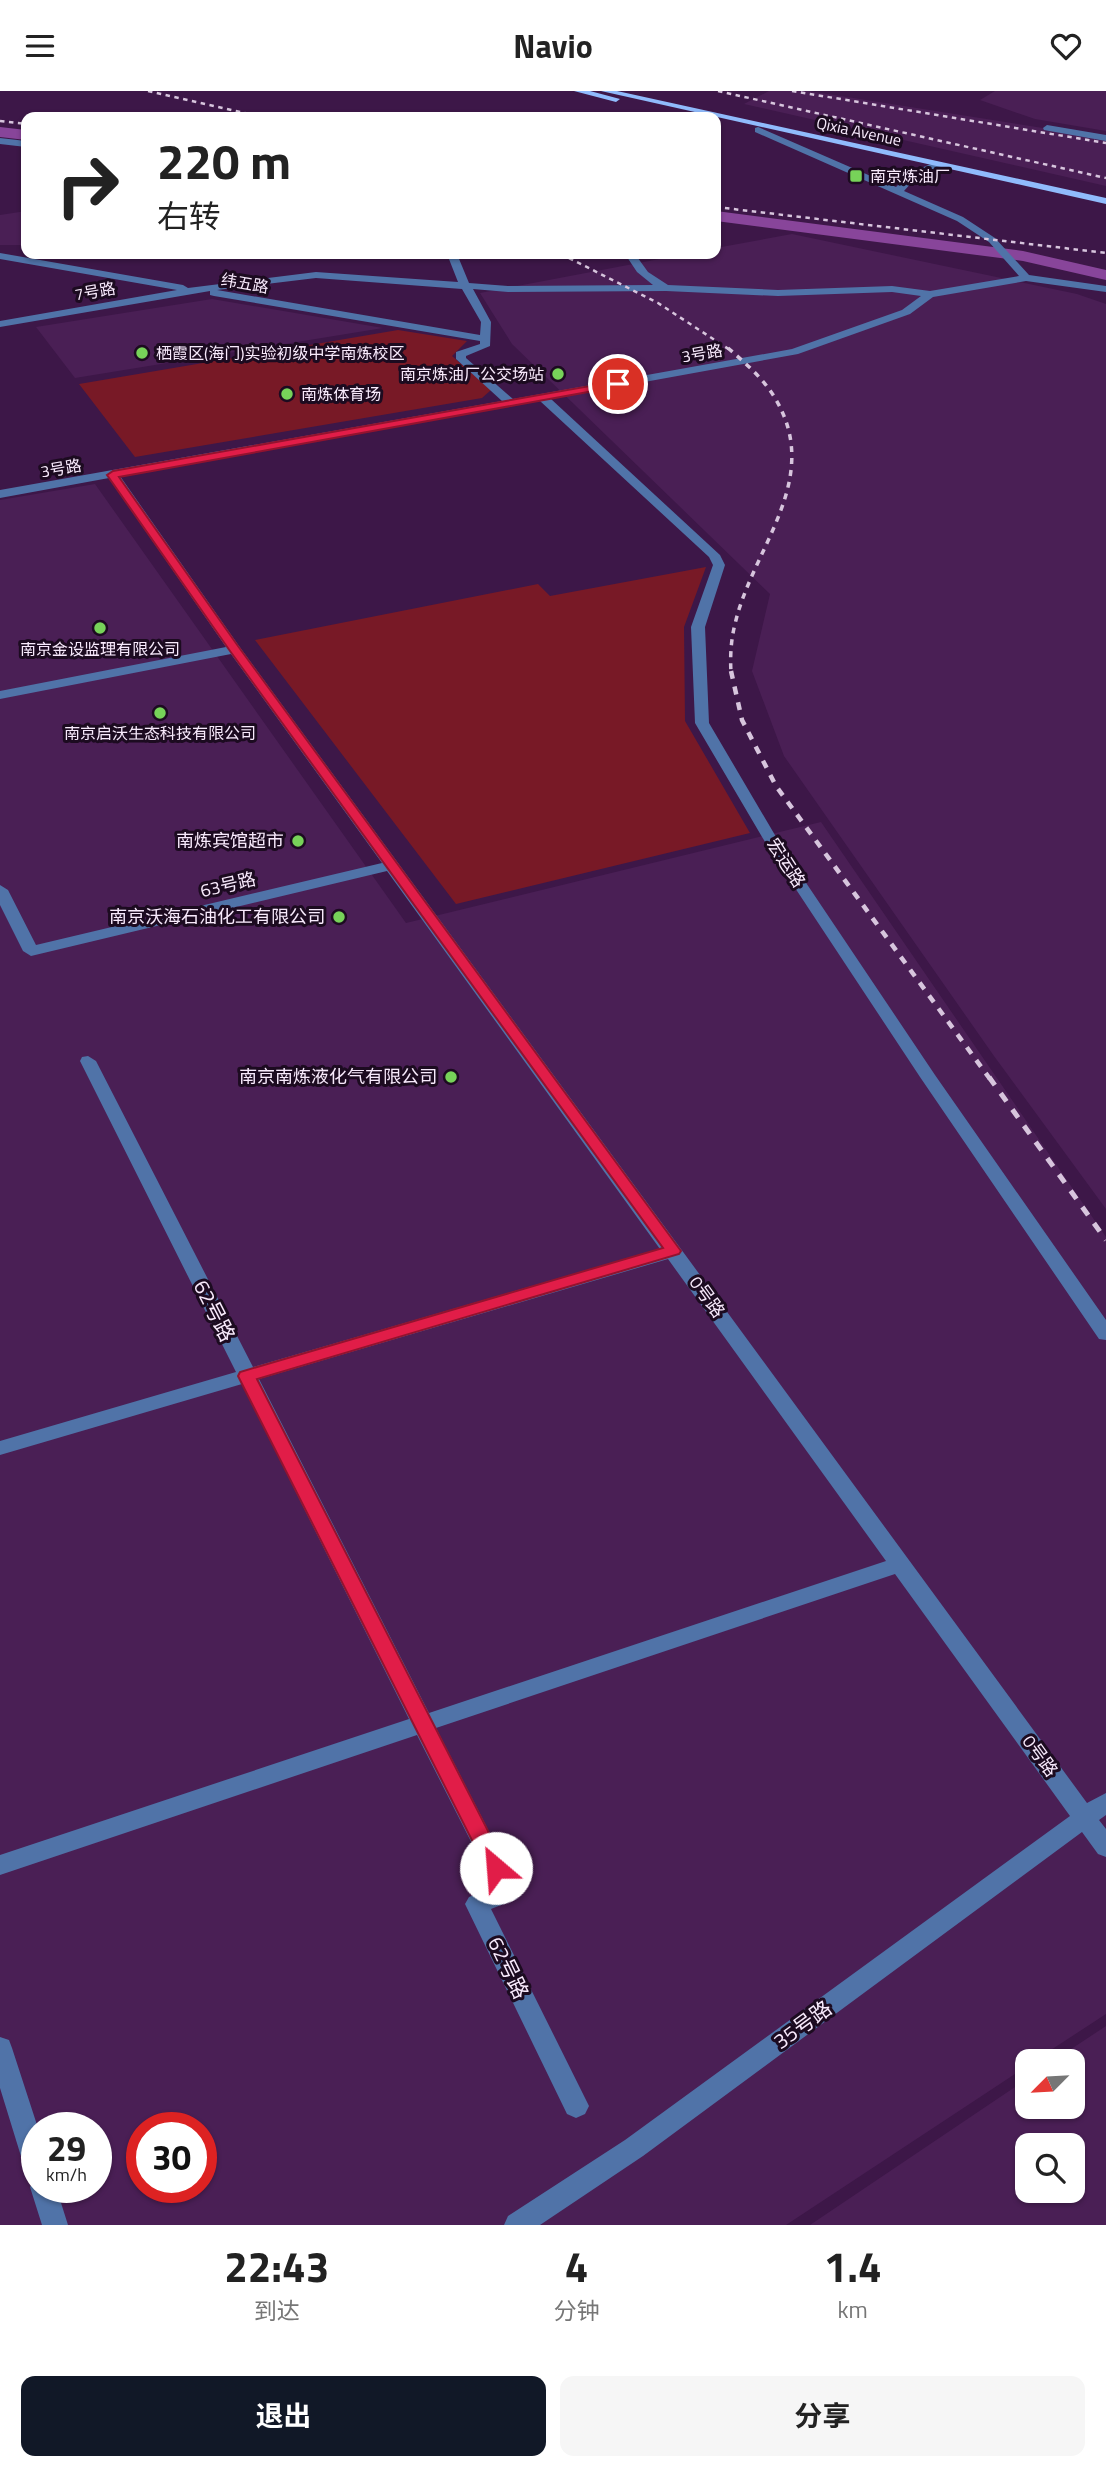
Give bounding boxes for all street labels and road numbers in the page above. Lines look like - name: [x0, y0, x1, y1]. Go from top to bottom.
- street label: Qixia Avenue: [814, 110, 904, 152]
- street label: 纬五路: [219, 267, 271, 299]
- street label: 7号路: [73, 276, 117, 306]
- street label: 3号路: [680, 338, 724, 368]
- street label: 3号路: [39, 453, 83, 483]
- street label: 宏运路: [760, 833, 812, 893]
- street label: 63号路: [197, 865, 258, 904]
- street label: 0号路: [683, 1270, 732, 1323]
- street label: 62号路: [186, 1274, 244, 1347]
- street label: 0号路: [1016, 1729, 1065, 1782]
- street label: 62号路: [480, 1931, 538, 2004]
- street label: 35号路: [766, 1992, 838, 2056]

